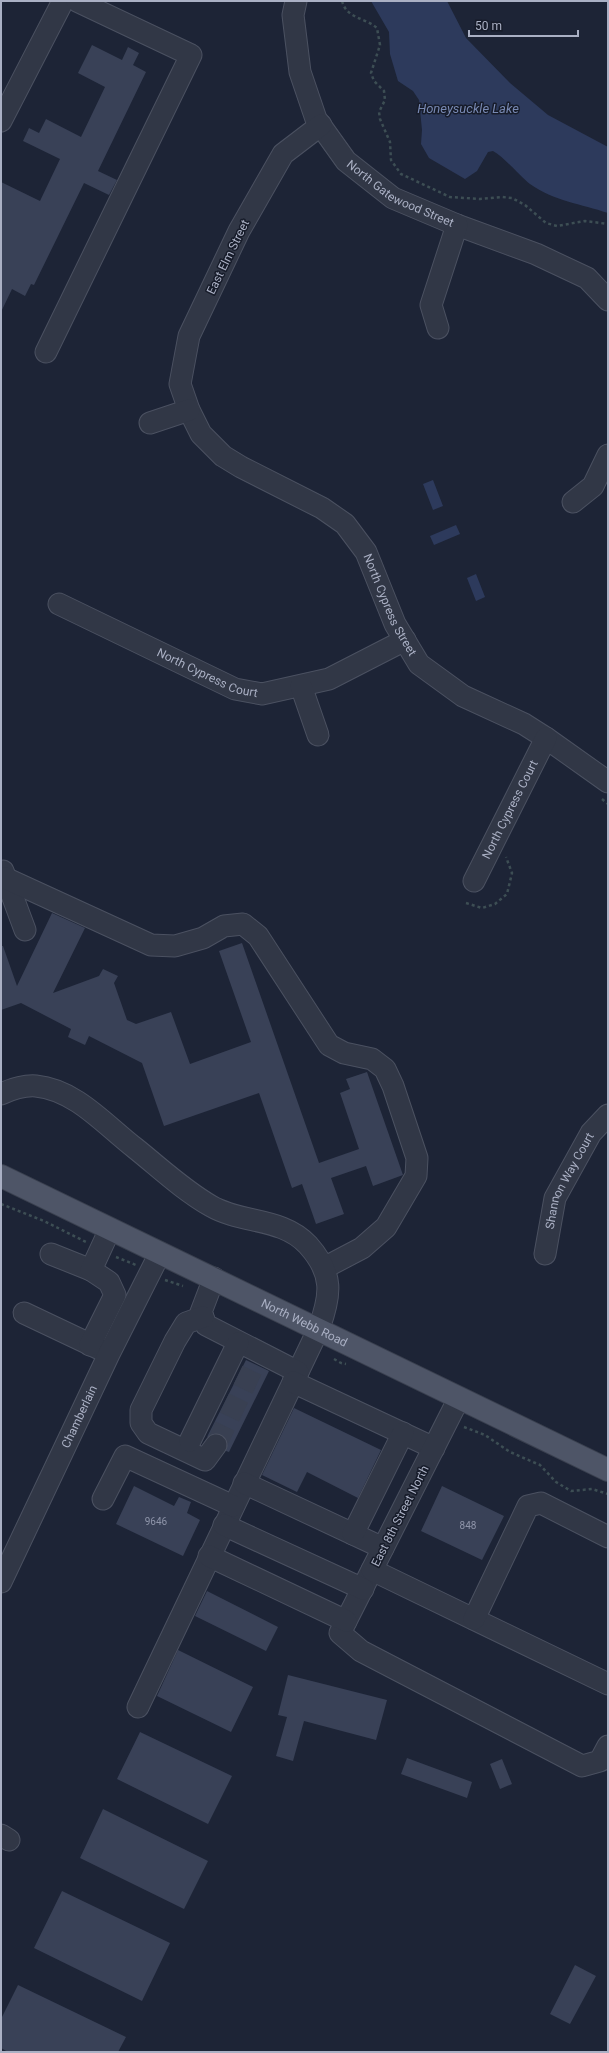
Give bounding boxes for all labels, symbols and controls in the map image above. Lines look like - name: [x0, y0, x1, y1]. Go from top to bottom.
- scale bar: [469, 12, 578, 38]
- text: 50 m: [475, 19, 502, 33]
- water label: Honeysuckle Lake: [417, 101, 519, 116]
- street label: North Gatewood Street: [344, 157, 456, 230]
- street label: East Elm Street: [204, 217, 252, 297]
- street label: North Cypress Street: [360, 552, 420, 658]
- street label: North Cypress Court: [155, 645, 259, 700]
- street label: North Cypress Court: [479, 758, 541, 861]
- street label: Shannon Way Court: [543, 1130, 597, 1230]
- street label: North Webb Road: [259, 1296, 350, 1350]
- street label: Chamberlain: [59, 1383, 100, 1450]
- street label: East 8th Street North: [368, 1463, 432, 1569]
- house number: 9646: [145, 1516, 168, 1527]
- house number: 848: [460, 1520, 477, 1531]

